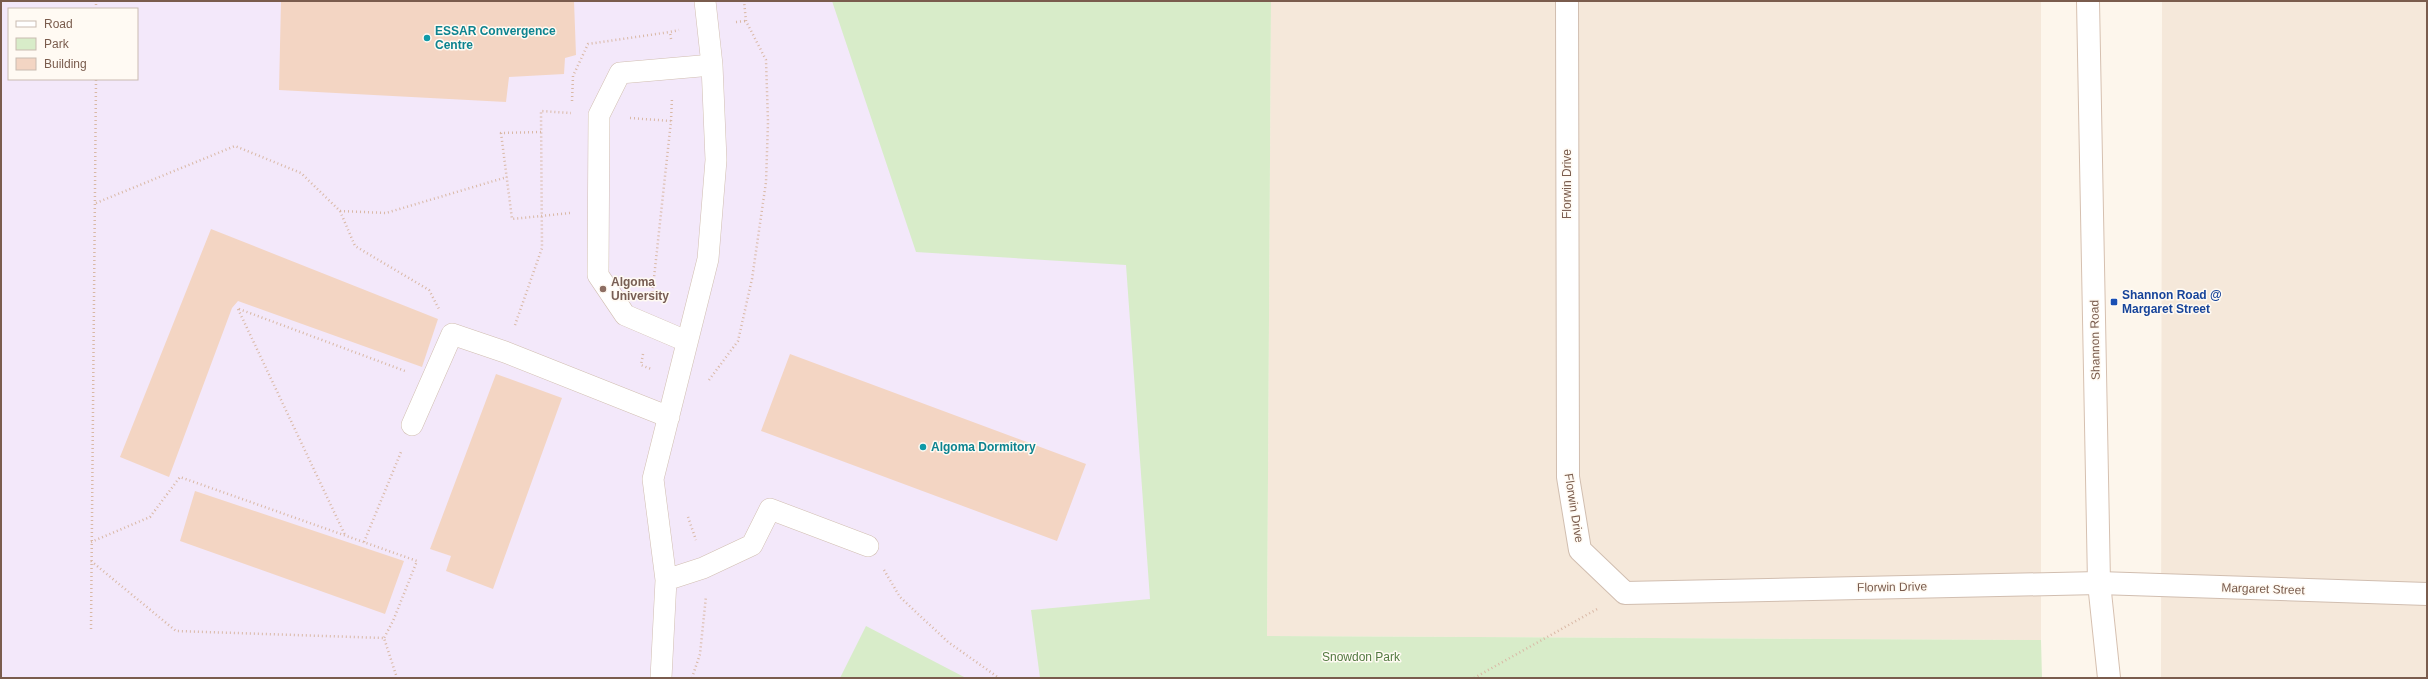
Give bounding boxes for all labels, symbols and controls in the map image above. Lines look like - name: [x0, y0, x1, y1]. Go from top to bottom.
- legend: [8, 8, 138, 80]
- text: Road: [44, 17, 73, 31]
- place label: ESSAR Convergence Centre: [435, 24, 556, 52]
- marker: ESSAR Convergence Centre: [422, 33, 432, 43]
- text: Park: [44, 37, 70, 51]
- text: Building: [44, 57, 87, 71]
- street label: Florwin Drive: [1560, 149, 1574, 219]
- place label: Algoma University: [611, 275, 669, 303]
- marker: Algoma University: [598, 284, 608, 294]
- place label: Shannon Road @ Margaret Street: [2122, 288, 2222, 316]
- marker: Shannon Road @ Margaret Street: [2109, 297, 2119, 307]
- street label: Shannon Road: [2087, 300, 2103, 380]
- place label: Algoma Dormitory: [931, 440, 1036, 454]
- marker: Algoma Dormitory: [918, 442, 928, 452]
- street label: Florwin Drive: [1562, 472, 1586, 544]
- street label: Florwin Drive: [1857, 579, 1927, 595]
- street label: Margaret Street: [2221, 581, 2306, 597]
- park label: Snowdon Park: [1322, 650, 1401, 664]

